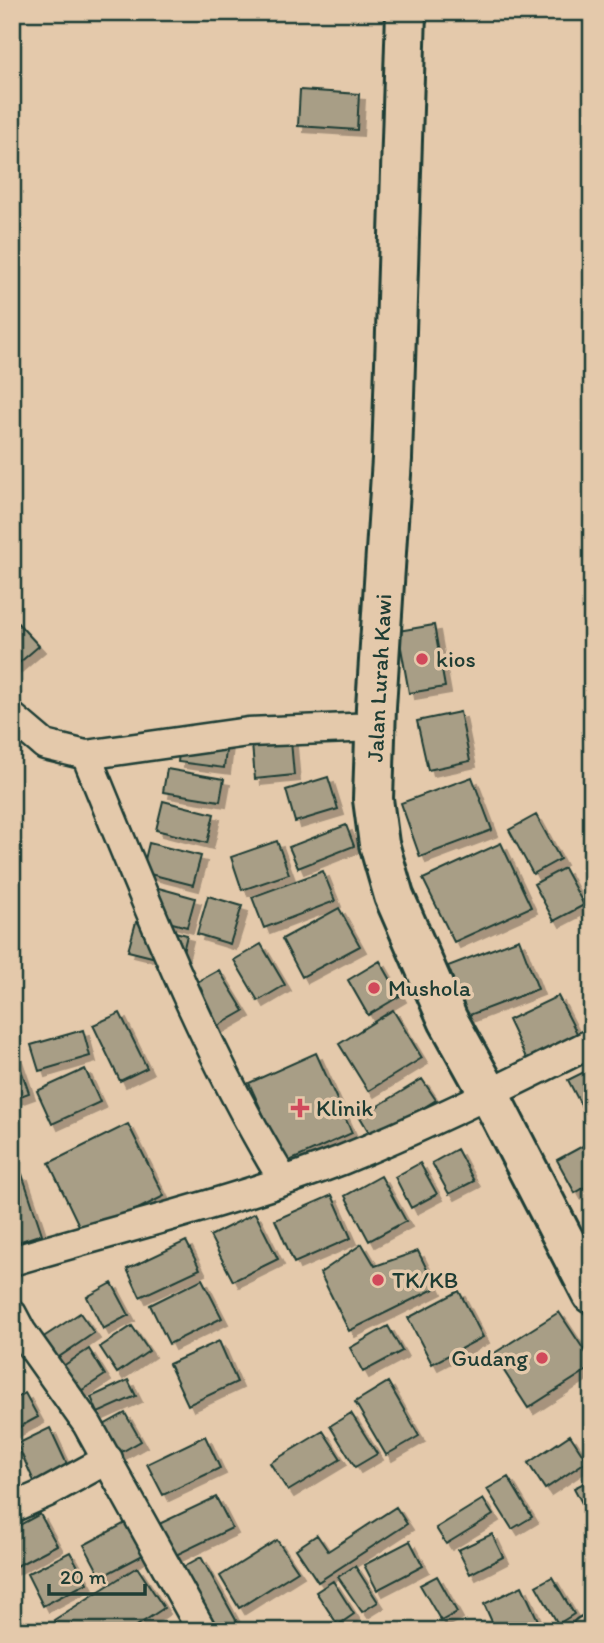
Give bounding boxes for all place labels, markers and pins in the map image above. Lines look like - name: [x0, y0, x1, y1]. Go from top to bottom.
- place label: kios: [436, 645, 476, 673]
- marker: kios: [414, 651, 430, 667]
- place label: Mushola: [388, 974, 471, 1002]
- marker: Mushola: [366, 980, 382, 996]
- place label: Klinik: [316, 1094, 373, 1122]
- marker: Klinik: [290, 1098, 310, 1118]
- place label: TK/KB: [392, 1266, 458, 1294]
- marker: TK/KB: [370, 1272, 386, 1288]
- place label: Gudang: [451, 1344, 528, 1372]
- marker: Gudang: [534, 1350, 550, 1366]

